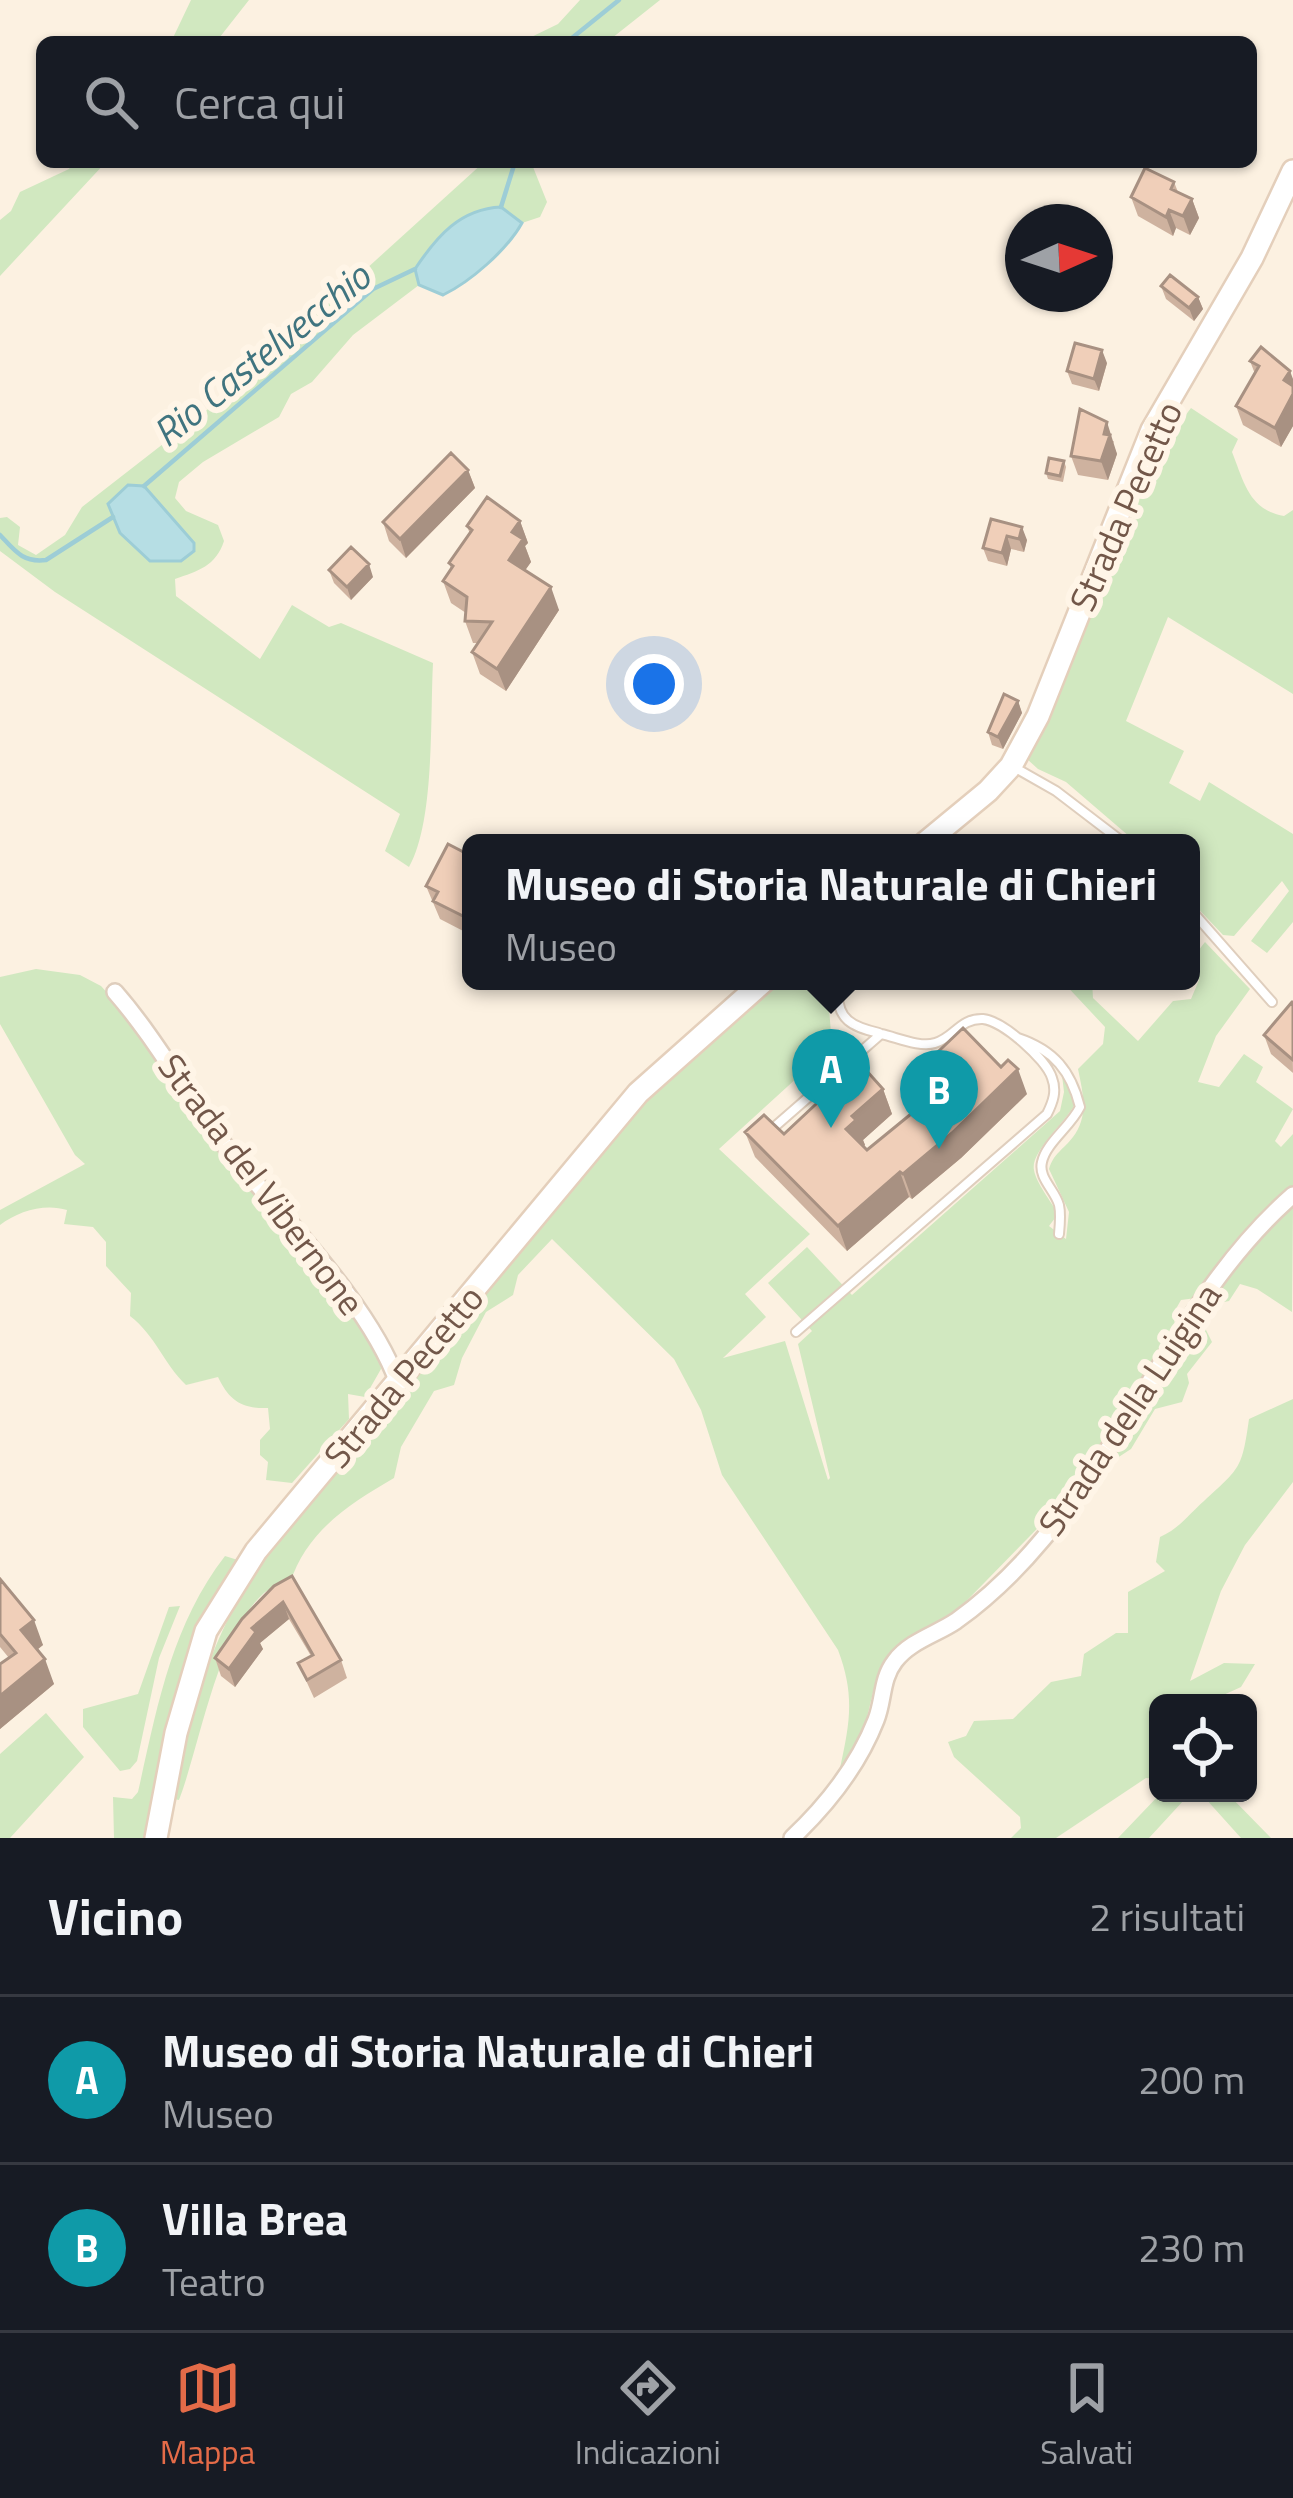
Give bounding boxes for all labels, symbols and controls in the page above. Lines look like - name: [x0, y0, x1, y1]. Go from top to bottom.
- search box: [36, 36, 1257, 168]
- text: Cerca qui: [174, 68, 345, 136]
- icon: search: [78, 69, 144, 135]
- north arrow: [1005, 204, 1113, 312]
- water label: Rio Castelvecchio: [139, 246, 384, 460]
- street label: Strada Pecetto: [1054, 392, 1196, 620]
- your location: [624, 654, 684, 714]
- popup: [462, 834, 1200, 990]
- text: Museo di Storia Naturale di Chieri: [505, 849, 1157, 917]
- text: Museo: [505, 917, 617, 976]
- pin: A: [792, 1029, 870, 1128]
- street label: Strada del Vibernone: [145, 1042, 379, 1326]
- pin: B: [900, 1050, 978, 1149]
- street label: Strada della Luigina: [1024, 1271, 1234, 1547]
- street label: Strada Pecetto: [310, 1272, 496, 1480]
- map controls: [1149, 1694, 1257, 1802]
- button: locate: [1149, 1694, 1257, 1802]
- text: Vicino: [48, 1877, 183, 1955]
- text: 2 risultati: [1089, 1887, 1245, 1946]
- text: Museo di Storia Naturale di Chieri: [162, 2016, 814, 2084]
- text: A: [75, 2050, 99, 2109]
- text: 200 m: [1138, 2050, 1245, 2109]
- text: Museo: [162, 2084, 274, 2143]
- text: Villa Brea: [162, 2184, 348, 2252]
- text: B: [75, 2218, 99, 2277]
- text: 230 m: [1138, 2218, 1245, 2277]
- text: Teatro: [162, 2252, 266, 2311]
- tab: Mappa: [160, 2355, 255, 2477]
- tab: Indicazioni: [575, 2355, 721, 2477]
- tab: Salvati: [1040, 2355, 1133, 2477]

